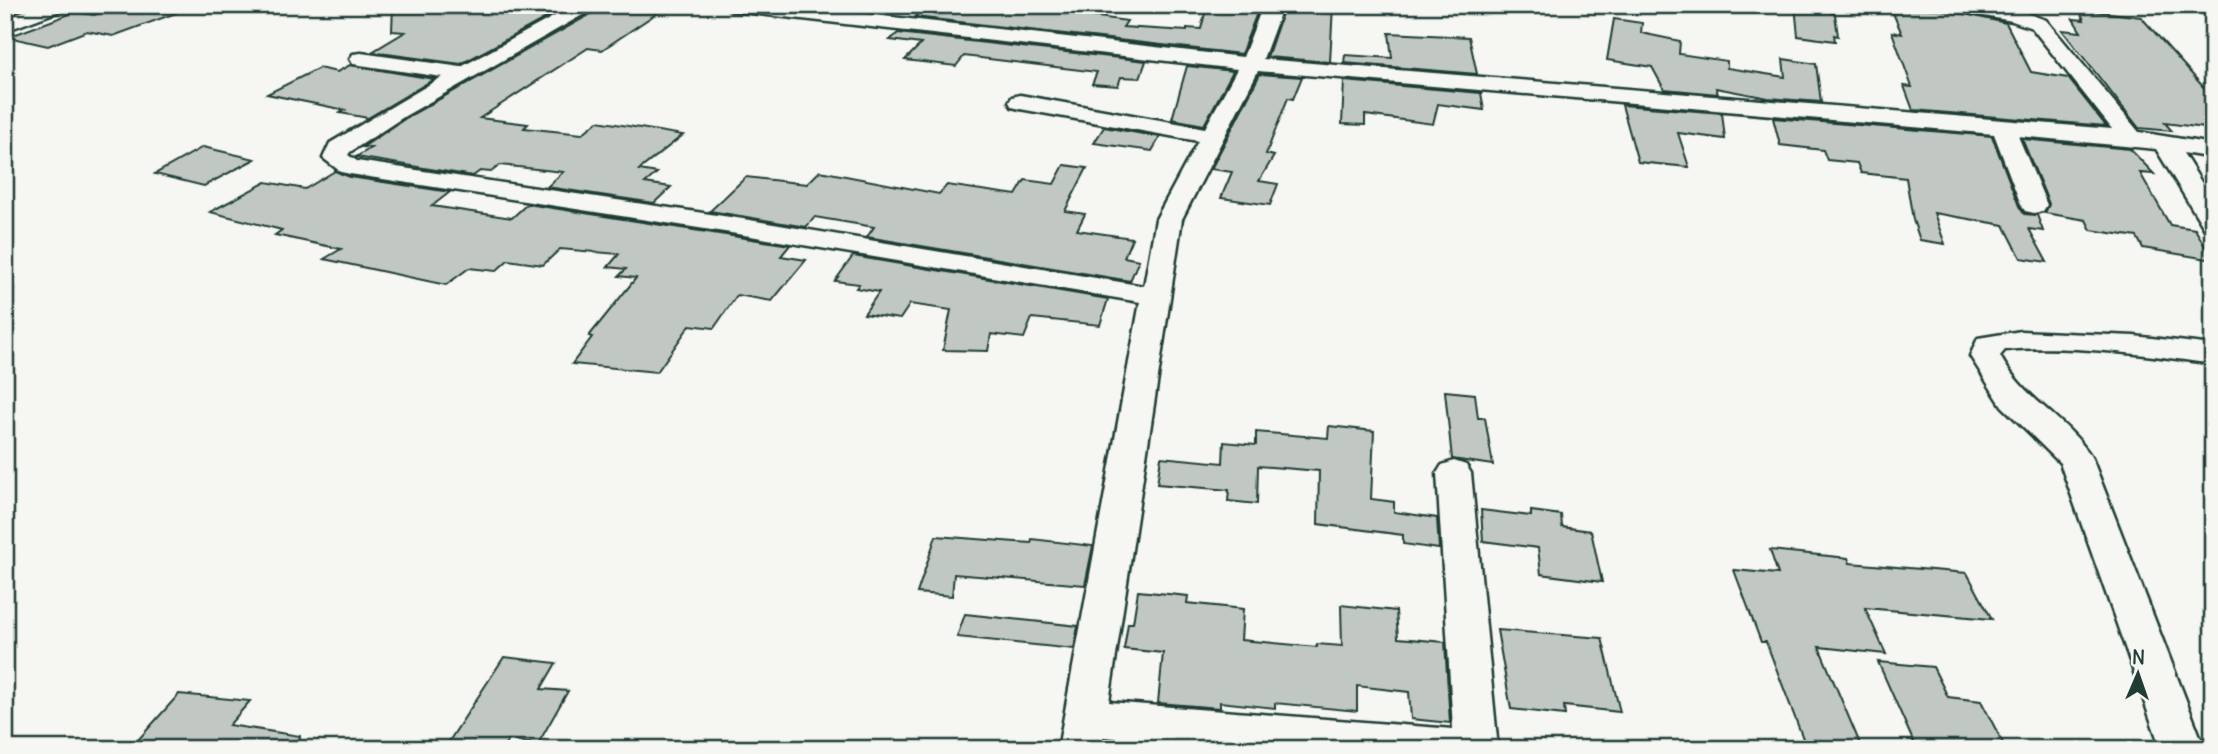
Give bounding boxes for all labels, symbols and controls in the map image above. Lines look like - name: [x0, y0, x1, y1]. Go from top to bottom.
- north arrow: [2102, 638, 2172, 708]
- text: N: [2132, 645, 2146, 669]

